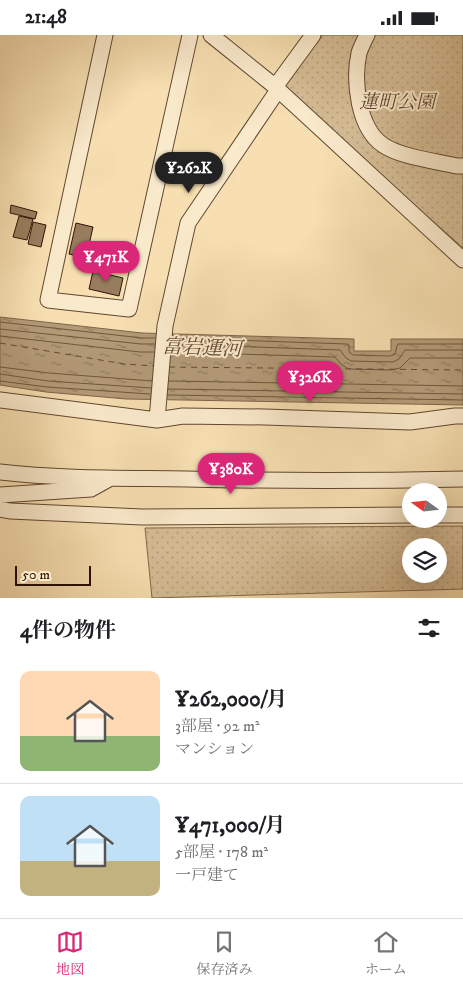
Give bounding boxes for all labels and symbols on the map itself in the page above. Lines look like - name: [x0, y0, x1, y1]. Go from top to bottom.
- park label: 蓮町公園: [359, 91, 438, 114]
- pin: ¥262K: [154, 151, 224, 194]
- pin: ¥471K: [71, 241, 141, 283]
- water label: 富岩運河: [162, 335, 245, 362]
- pin: ¥326K: [275, 361, 345, 403]
- pin: ¥380K: [196, 453, 266, 495]
- north arrow: [402, 483, 448, 527]
- scale bar: [15, 563, 91, 586]

